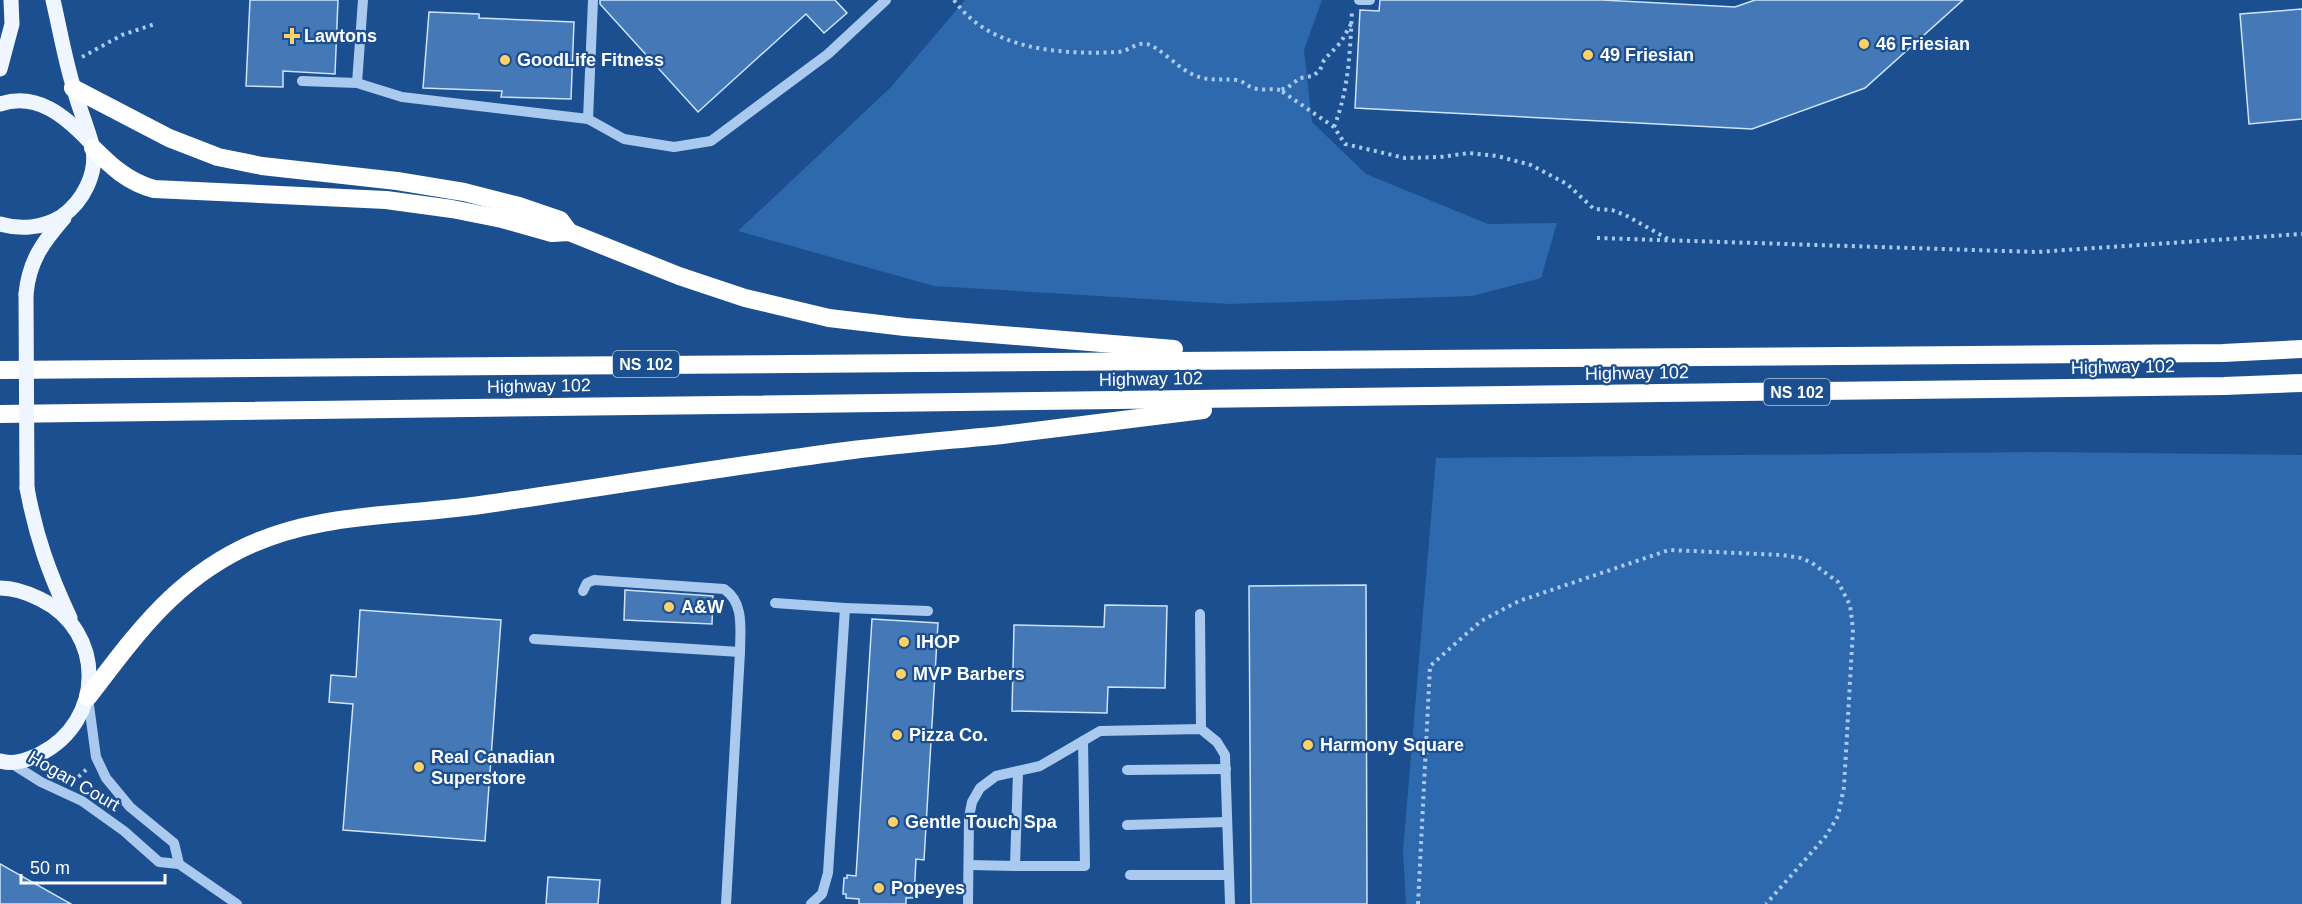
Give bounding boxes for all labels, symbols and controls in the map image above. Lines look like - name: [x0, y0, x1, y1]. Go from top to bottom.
- place label: Lawtons: [304, 26, 377, 46]
- marker: Lawtons: [285, 29, 299, 43]
- place label: 46 Friesian: [1876, 34, 1970, 54]
- marker: 46 Friesian: [1857, 37, 1871, 51]
- place label: 49 Friesian: [1600, 45, 1694, 65]
- marker: 49 Friesian: [1581, 48, 1595, 62]
- place label: GoodLife Fitness: [517, 50, 664, 70]
- marker: GoodLife Fitness: [498, 53, 512, 67]
- road number: NS 102: [613, 351, 679, 377]
- street label: Highway 102: [2071, 356, 2175, 378]
- street label: Highway 102: [1585, 362, 1689, 384]
- street label: Highway 102: [1099, 368, 1203, 390]
- street label: Highway 102: [487, 375, 591, 397]
- road number: NS 102: [1764, 379, 1830, 405]
- place label: A&W: [681, 597, 724, 617]
- marker: A&W: [662, 600, 676, 614]
- place label: IHOP: [916, 632, 960, 652]
- marker: IHOP: [897, 635, 911, 649]
- place label: MVP Barbers: [913, 664, 1025, 684]
- marker: MVP Barbers: [894, 667, 908, 681]
- place label: Pizza Co.: [909, 725, 988, 745]
- marker: Pizza Co.: [890, 728, 904, 742]
- place label: Harmony Square: [1320, 735, 1464, 755]
- marker: Harmony Square: [1301, 738, 1315, 752]
- street label: Hogan Court: [25, 747, 123, 815]
- place label: Real Canadian Superstore: [431, 747, 555, 788]
- marker: Real Canadian Superstore: [412, 760, 426, 774]
- place label: Gentle Touch Spa: [905, 812, 1058, 832]
- marker: Gentle Touch Spa: [886, 815, 900, 829]
- scale bar: [21, 847, 165, 885]
- text: 50 m: [30, 858, 70, 878]
- place label: Popeyes: [891, 878, 965, 898]
- marker: Popeyes: [872, 881, 886, 895]

